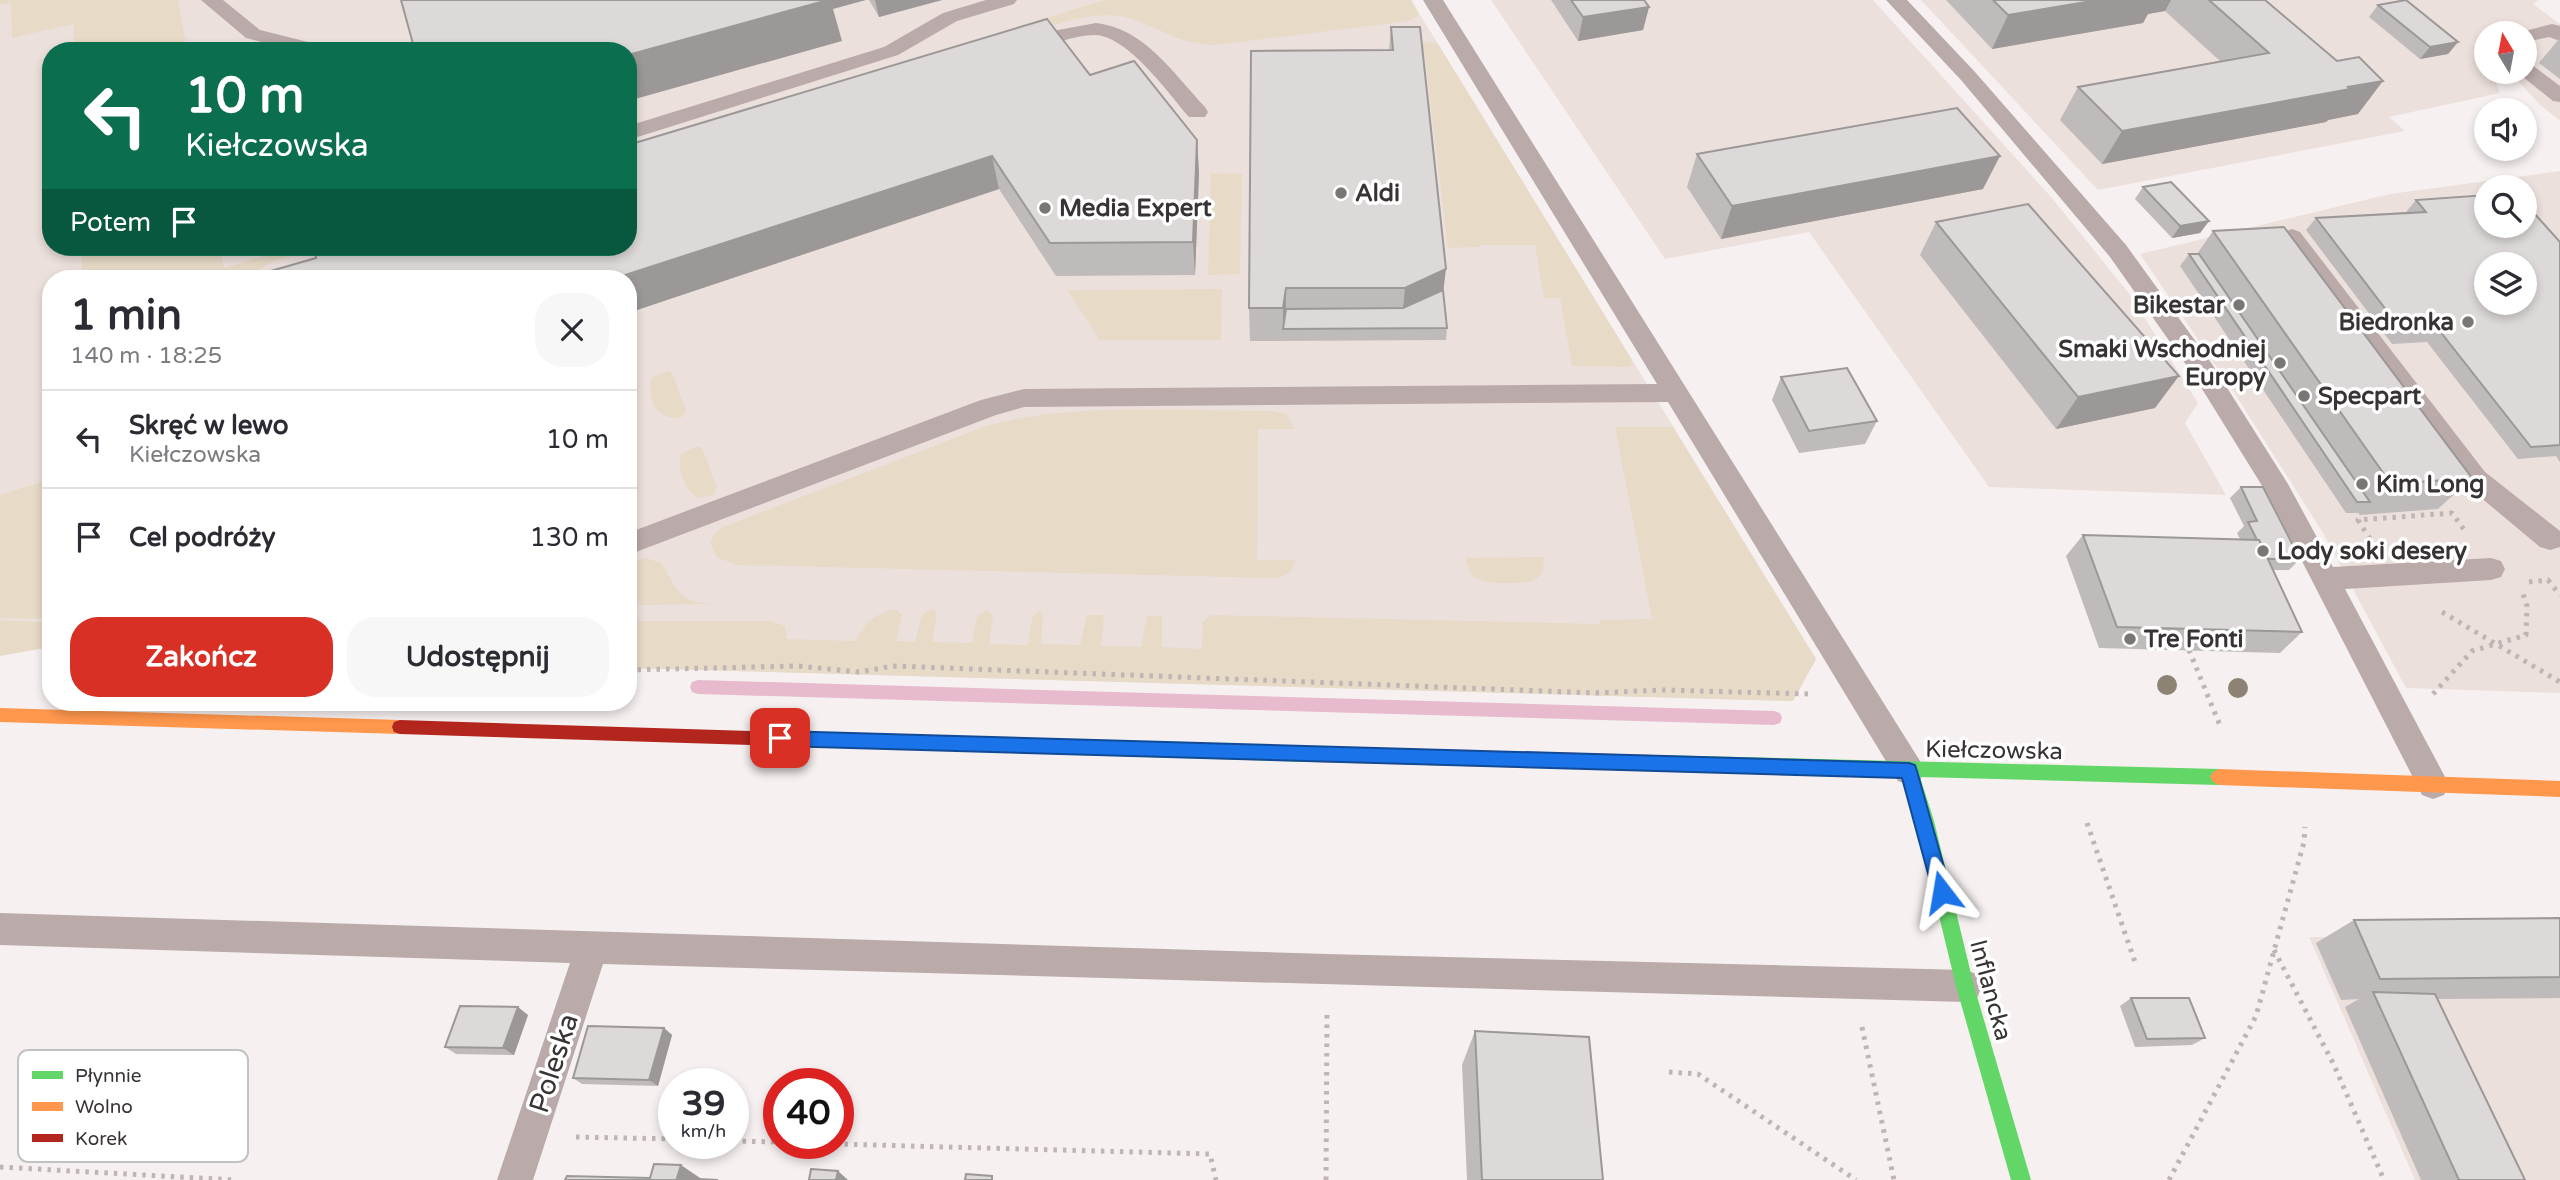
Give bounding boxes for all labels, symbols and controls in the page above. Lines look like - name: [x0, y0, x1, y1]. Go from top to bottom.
- north arrow: [2474, 21, 2538, 84]
- map controls: [2474, 21, 2537, 315]
- text: 10 m: [185, 67, 304, 126]
- icon: left: [70, 70, 161, 161]
- button: sound: [2474, 98, 2537, 161]
- text: Kiełczowska: [185, 127, 369, 165]
- button: search: [2474, 175, 2537, 238]
- place label: Aldi: [1355, 179, 1400, 208]
- marker: Aldi: [1333, 185, 1349, 201]
- place label: Media Expert: [1059, 194, 1212, 223]
- marker: Media Expert: [1037, 200, 1053, 216]
- icon: arrive: [165, 203, 203, 241]
- text: Potem: [70, 207, 151, 238]
- button: layers: [2474, 252, 2537, 315]
- text: 1 min: [70, 290, 182, 341]
- place label: Bikestar: [2133, 291, 2226, 320]
- button: close: [535, 293, 609, 367]
- marker: Bikestar: [2231, 297, 2247, 313]
- place label: Biedronka: [2338, 308, 2454, 337]
- marker: Biedronka: [2460, 314, 2476, 330]
- place label: Smaki Wschodniej Europy: [2058, 335, 2266, 392]
- text: 140 m · 18:25: [70, 342, 222, 370]
- marker: Smaki Wschodniej Europy: [2272, 355, 2288, 371]
- place label: Specpart: [2318, 382, 2422, 411]
- marker: Specpart: [2296, 388, 2312, 404]
- text: Skręć w lewo: [129, 410, 289, 441]
- icon: left: [70, 420, 108, 458]
- text: 10 m: [546, 424, 609, 455]
- text: Kiełczowska: [129, 441, 261, 469]
- place label: Kim Long: [2376, 470, 2485, 499]
- marker: Kim Long: [2354, 476, 2370, 492]
- icon: arrive: [70, 518, 108, 556]
- text: Cel podróży: [129, 522, 276, 553]
- text: 130 m: [529, 522, 609, 553]
- place label: Lody soki desery: [2277, 537, 2467, 566]
- marker: Lody soki desery: [2255, 543, 2271, 559]
- button: Zakończ: [70, 617, 333, 697]
- button: Udostępnij: [347, 617, 609, 697]
- place label: Tre Fonti: [2143, 625, 2244, 654]
- marker: Tre Fonti: [2122, 631, 2138, 647]
- pin: [750, 708, 810, 768]
- icon: arrive: [761, 719, 799, 757]
- street label: Kiełczowska: [1925, 735, 2063, 766]
- position arrow: [1905, 855, 1979, 929]
- street label: Inflancka: [1963, 936, 2018, 1044]
- street label: Poleska: [522, 1009, 586, 1117]
- legend: [18, 1050, 248, 1162]
- text: Płynnie: [75, 1065, 142, 1087]
- speed limit sign: 40: [763, 1068, 854, 1159]
- text: 39: [682, 1083, 725, 1125]
- text: Wolno: [75, 1096, 133, 1118]
- text: km/h: [681, 1120, 726, 1142]
- text: Korek: [75, 1128, 127, 1150]

